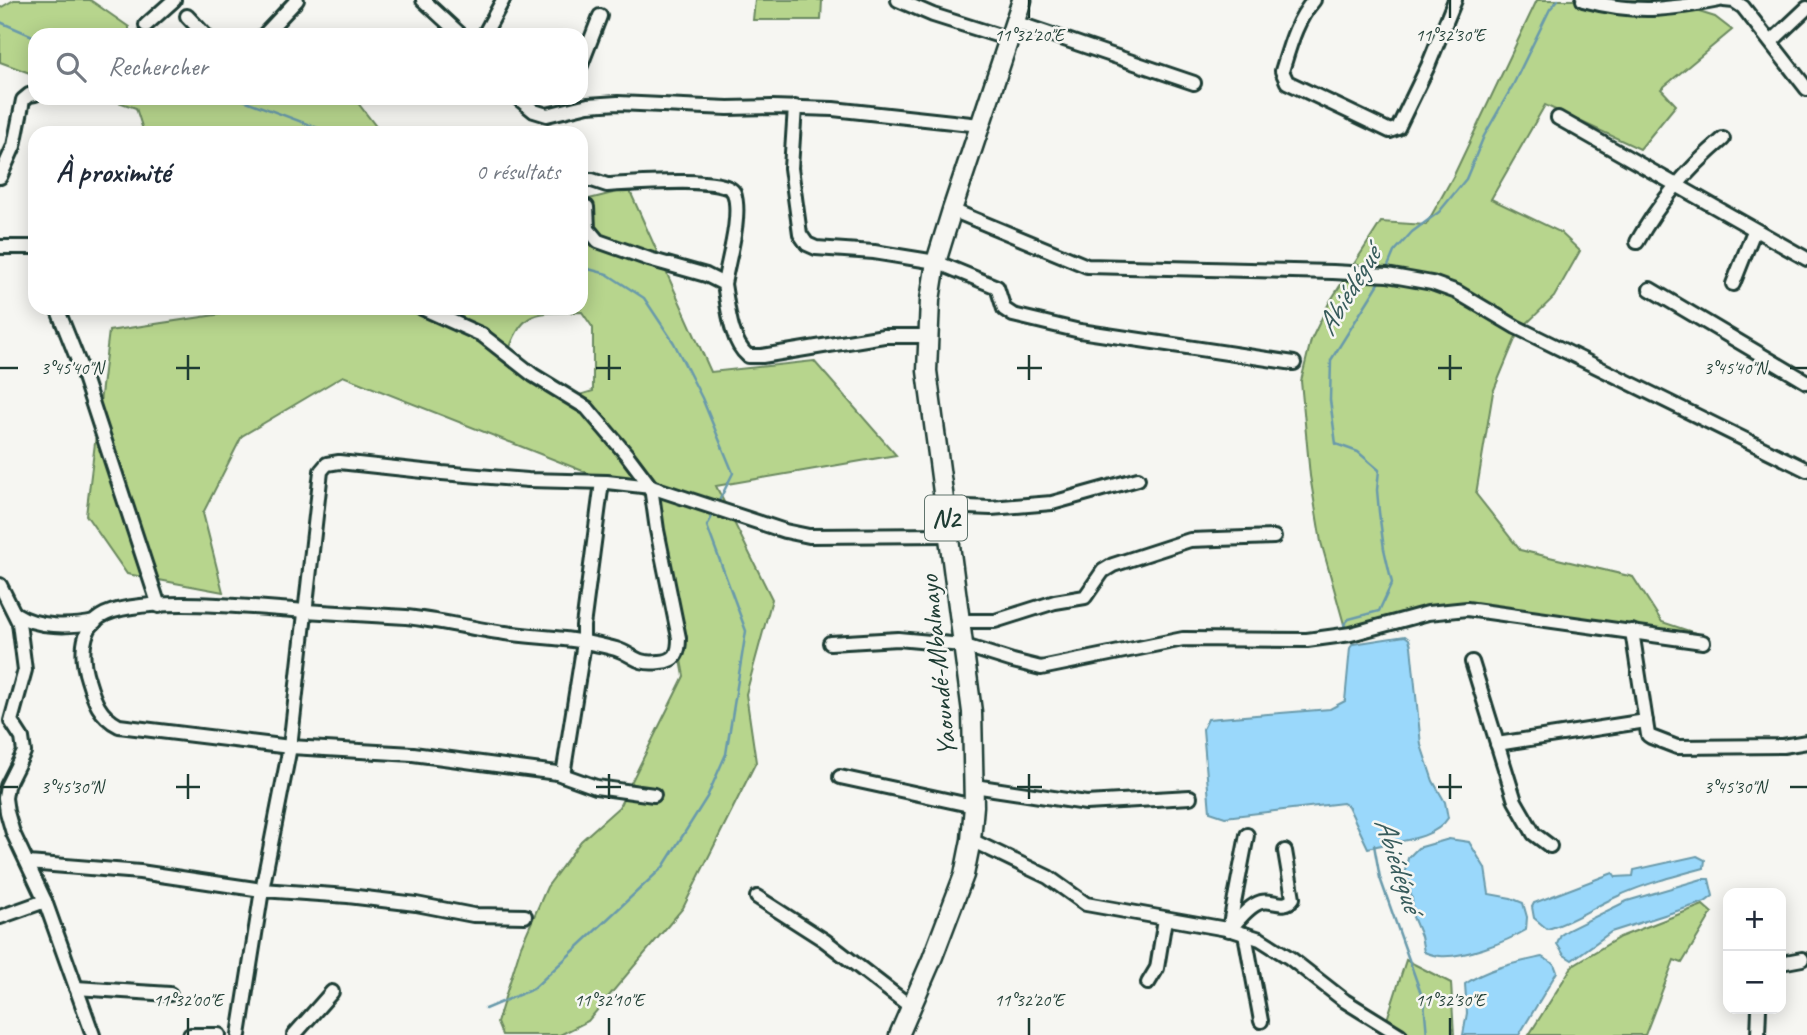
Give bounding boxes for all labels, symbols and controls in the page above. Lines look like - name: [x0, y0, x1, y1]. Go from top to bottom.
- text: 11°32'20"E: [994, 24, 1066, 46]
- text: 11°32'30"E: [1415, 24, 1487, 46]
- search box: [28, 28, 588, 105]
- icon: search: [52, 48, 90, 86]
- text: Rechercher: [108, 50, 208, 83]
- text: À proximité: [56, 153, 170, 191]
- text: 0 résultats: [476, 157, 560, 186]
- water label: Abiédégué: [1307, 233, 1393, 342]
- text: 3°45'40"N: [41, 357, 107, 379]
- text: 3°45'40"N: [1704, 357, 1770, 379]
- road number: N2: [925, 496, 967, 540]
- street label: Yaoundé-Mbalmayo: [910, 571, 964, 758]
- text: 3°45'30"N: [41, 776, 107, 798]
- text: 3°45'30"N: [1704, 776, 1770, 798]
- water label: Abiédégué: [1366, 812, 1435, 924]
- map controls: [1723, 888, 1786, 1014]
- button: +: [1723, 888, 1786, 951]
- button: −: [1723, 951, 1786, 1014]
- text: 11°32'00"E: [153, 989, 225, 1011]
- text: 11°32'10"E: [574, 989, 646, 1011]
- text: 11°32'20"E: [994, 989, 1066, 1011]
- text: 11°32'30"E: [1415, 989, 1487, 1011]

